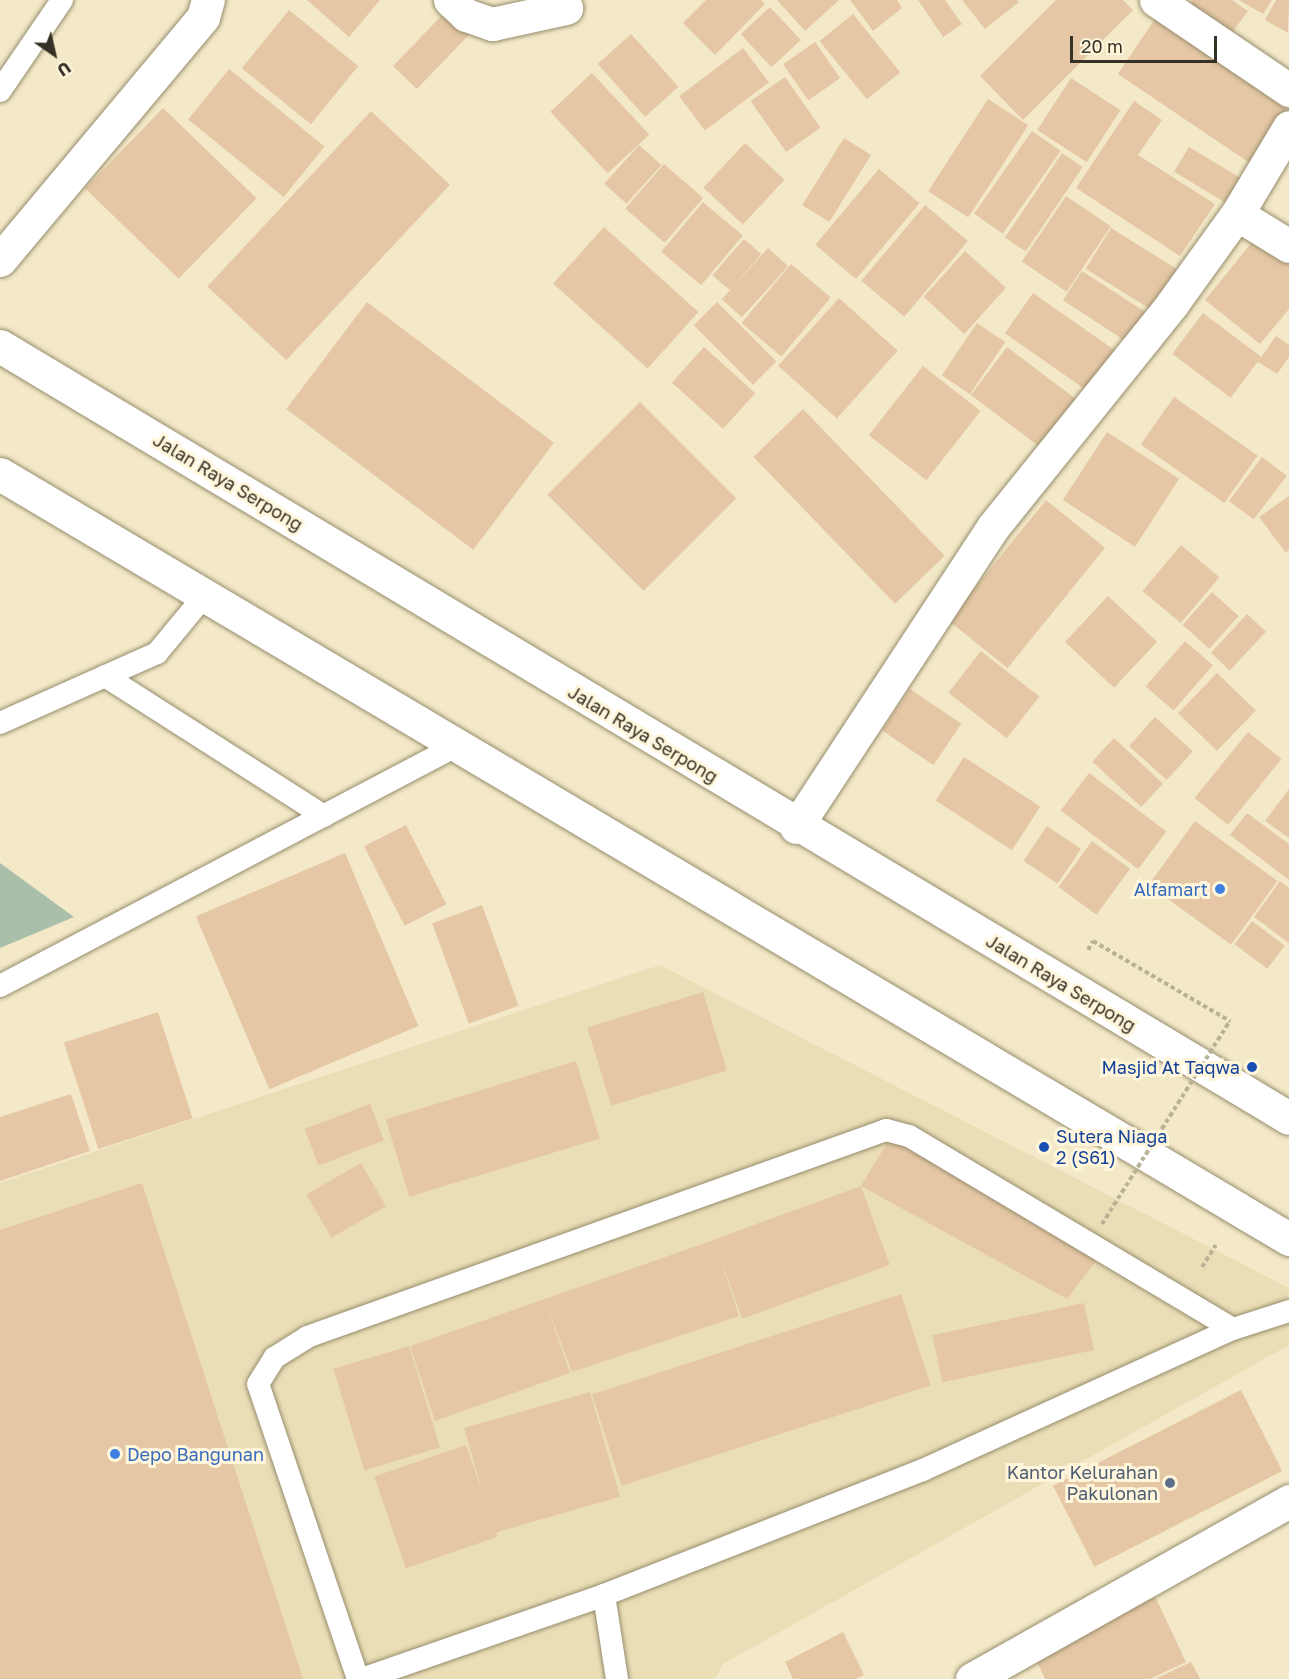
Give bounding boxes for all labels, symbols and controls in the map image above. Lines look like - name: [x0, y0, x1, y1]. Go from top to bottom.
- north arrow: [24, 24, 84, 84]
- scale bar: [1073, 24, 1220, 62]
- text: 20 m: [1081, 35, 1123, 57]
- text: U: [54, 57, 75, 80]
- street label: Jalan Raya Serpong: [149, 429, 307, 535]
- street label: Jalan Raya Serpong: [564, 681, 722, 787]
- place label: Alfamart: [1134, 878, 1208, 900]
- marker: Alfamart: [1213, 882, 1227, 896]
- street label: Jalan Raya Serpong: [982, 930, 1140, 1036]
- place label: Masjid At Taqwa: [1101, 1056, 1240, 1078]
- marker: Masjid At Taqwa: [1245, 1060, 1259, 1074]
- place label: Sutera Niaga 2 (S61): [1056, 1126, 1167, 1168]
- marker: Sutera Niaga 2 (S61): [1037, 1140, 1051, 1154]
- place label: Depo Bangunan: [127, 1443, 264, 1465]
- marker: Depo Bangunan: [108, 1447, 122, 1461]
- place label: Kantor Kelurahan Pakulonan: [1007, 1462, 1158, 1504]
- marker: Kantor Kelurahan Pakulonan: [1163, 1476, 1177, 1490]

